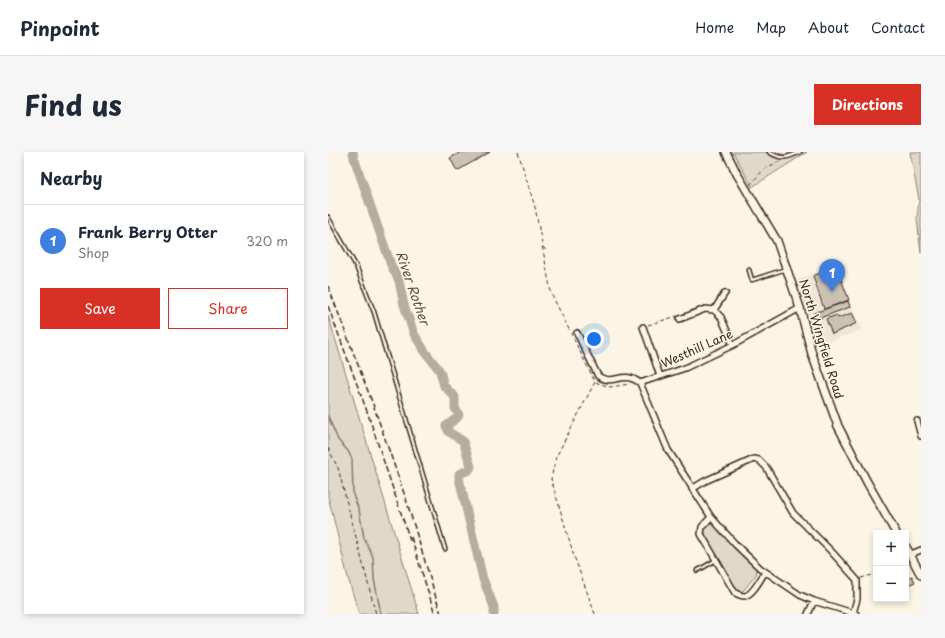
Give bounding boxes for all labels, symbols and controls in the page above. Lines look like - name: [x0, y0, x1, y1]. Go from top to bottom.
- text: Pinpoint: [20, 14, 100, 42]
- text: Home: [695, 17, 734, 38]
- text: Map: [756, 17, 786, 38]
- text: About: [808, 17, 849, 38]
- text: Contact: [871, 17, 925, 38]
- text: Find us: [24, 83, 122, 126]
- button: Directions: [814, 84, 921, 125]
- text: Nearby: [40, 165, 102, 191]
- text: Frank Berry Otter: [78, 220, 217, 243]
- text: 1: [50, 231, 56, 250]
- text: 320 m: [246, 231, 288, 250]
- text: Shop: [78, 243, 109, 262]
- water label: River Rother: [392, 248, 436, 329]
- pin: 1: [819, 259, 845, 292]
- street label: North Wingfield Road: [795, 277, 849, 401]
- button: Save: [40, 288, 160, 329]
- button: Share: [168, 288, 288, 329]
- street label: Westhill Lane: [658, 324, 736, 372]
- your location: [584, 329, 604, 349]
- map controls: [873, 530, 909, 602]
- button: +: [873, 530, 909, 566]
- button: −: [873, 566, 909, 602]

